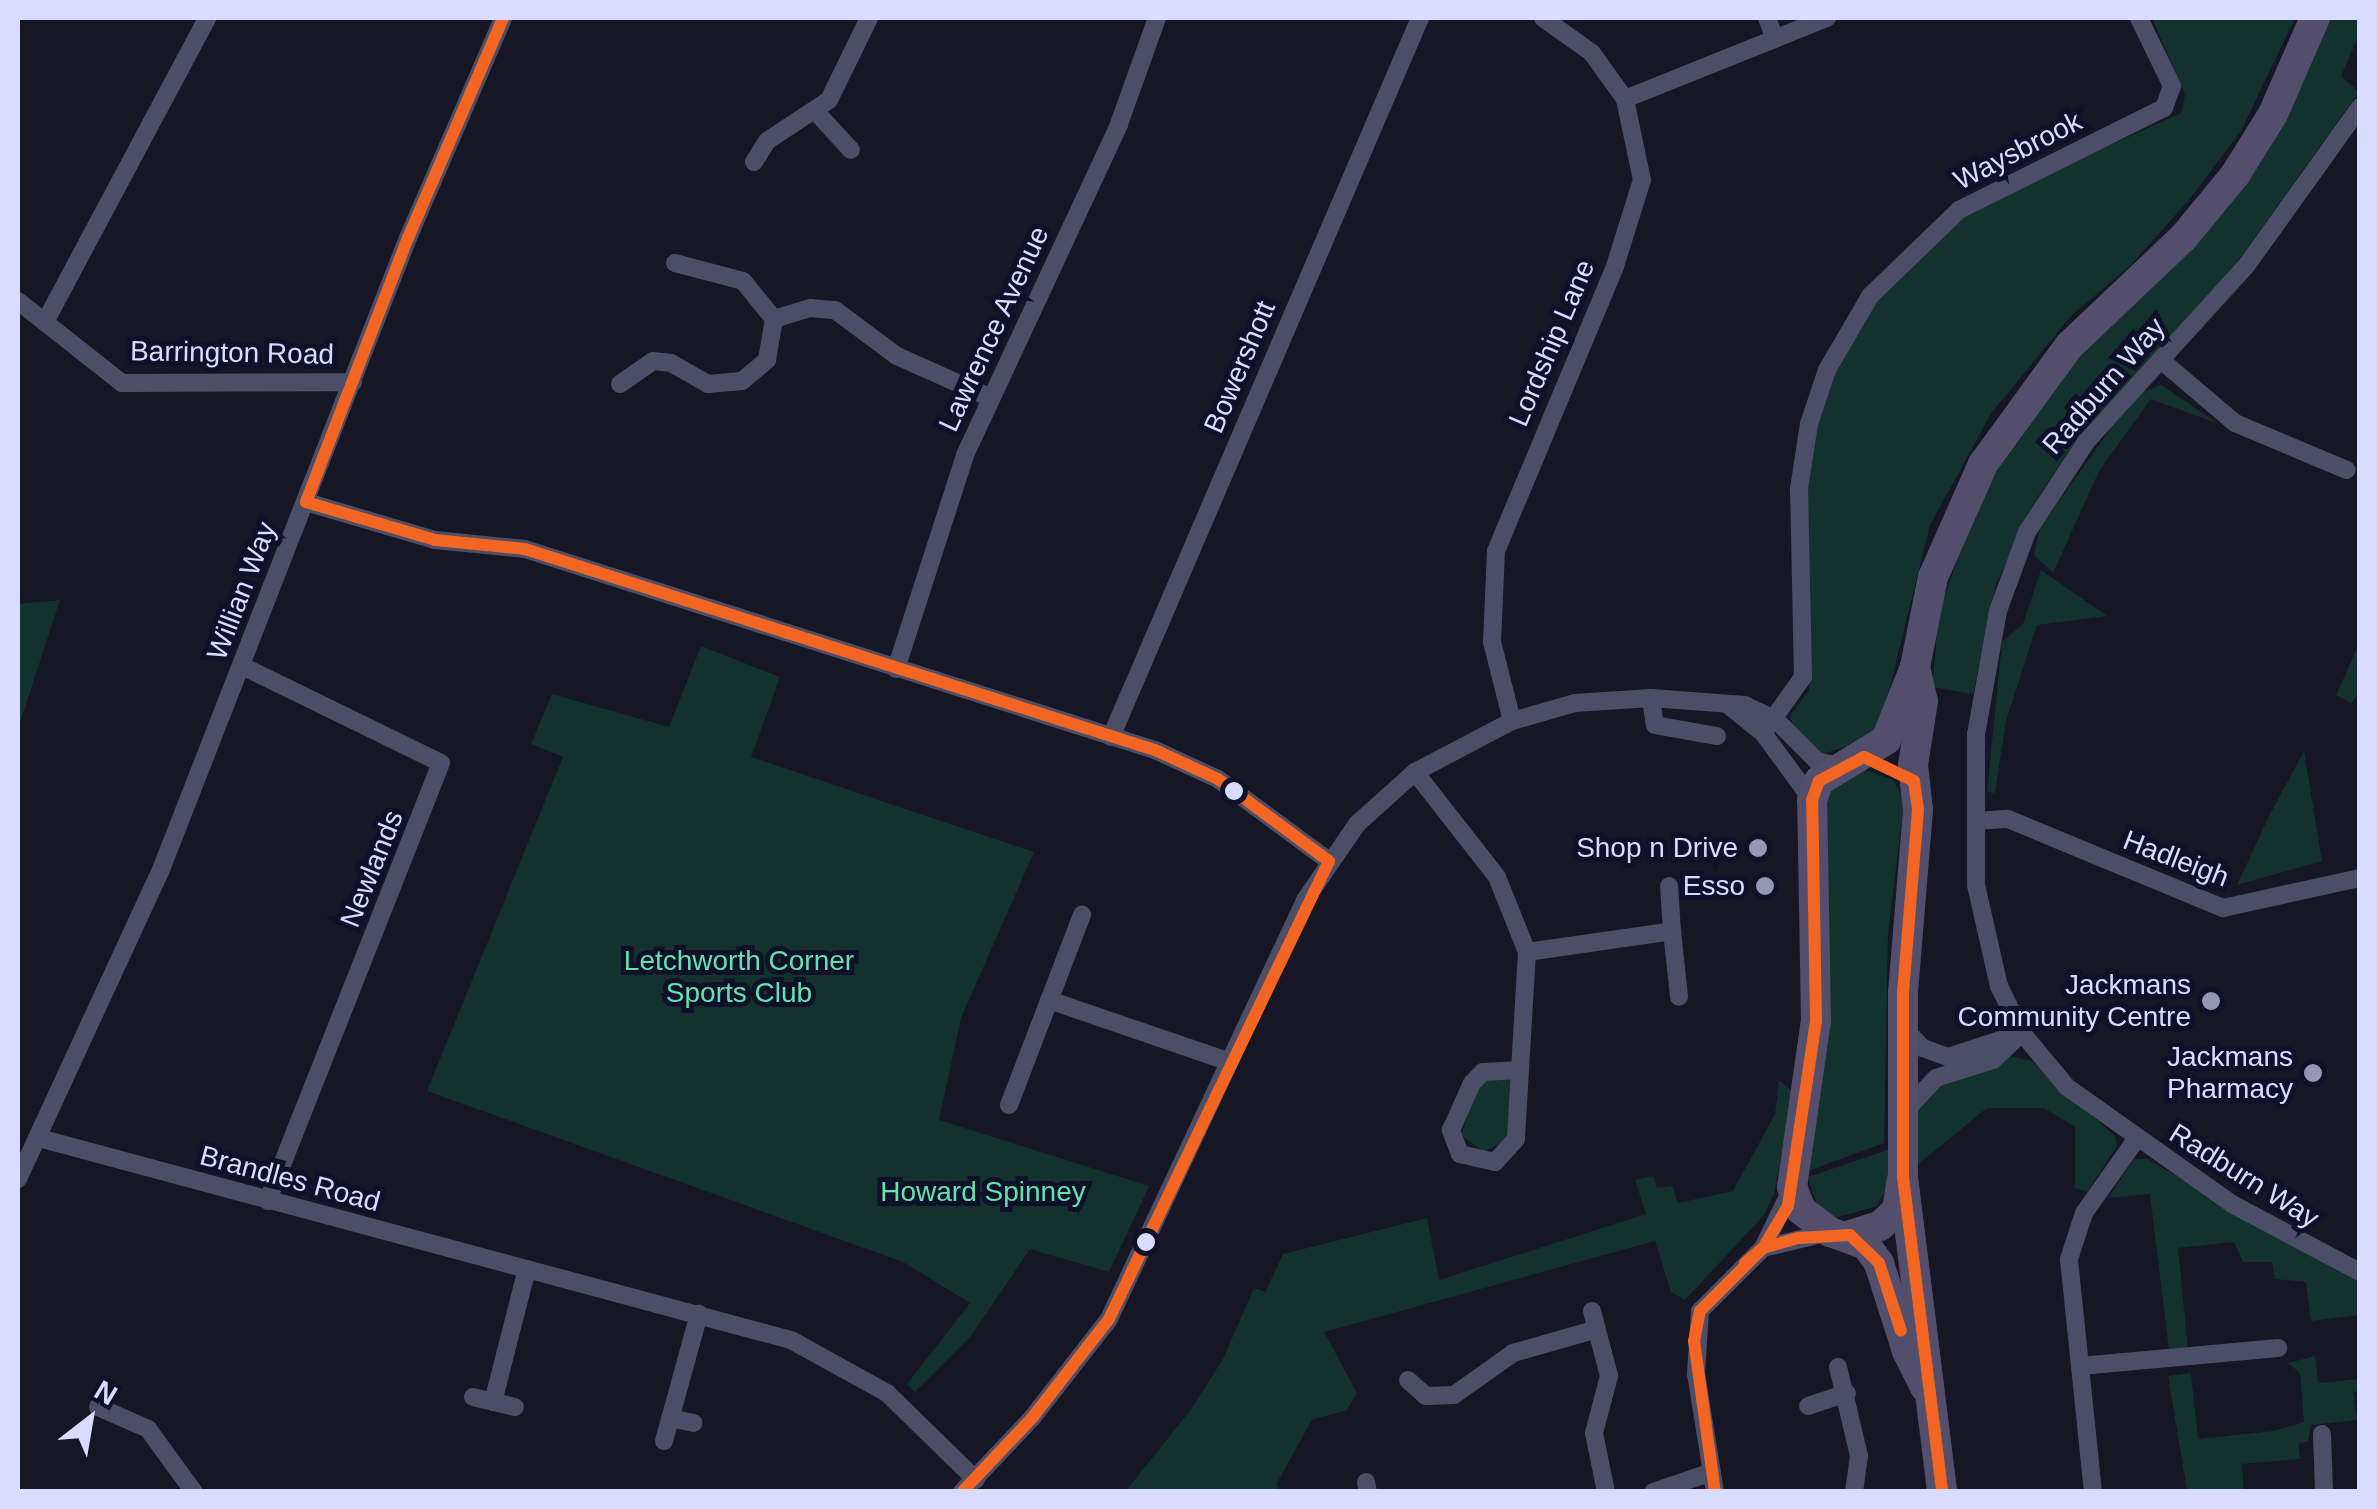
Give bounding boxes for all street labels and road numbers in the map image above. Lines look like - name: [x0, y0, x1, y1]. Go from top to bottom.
- street label: Waysbrook: [1948, 104, 2088, 198]
- street label: Lawrence Avenue: [932, 221, 1056, 437]
- street label: Lordship Lane: [1502, 255, 1602, 431]
- street label: Bowershott: [1197, 296, 1283, 438]
- street label: Radburn Way: [2036, 311, 2172, 461]
- street label: Barrington Road: [130, 334, 334, 372]
- street label: Willian Way: [200, 517, 284, 665]
- street label: Newlands: [333, 806, 411, 932]
- street label: Hadleigh: [2118, 824, 2234, 894]
- street label: Radburn Way: [2163, 1117, 2325, 1235]
- street label: Brandles Road: [196, 1139, 384, 1219]

